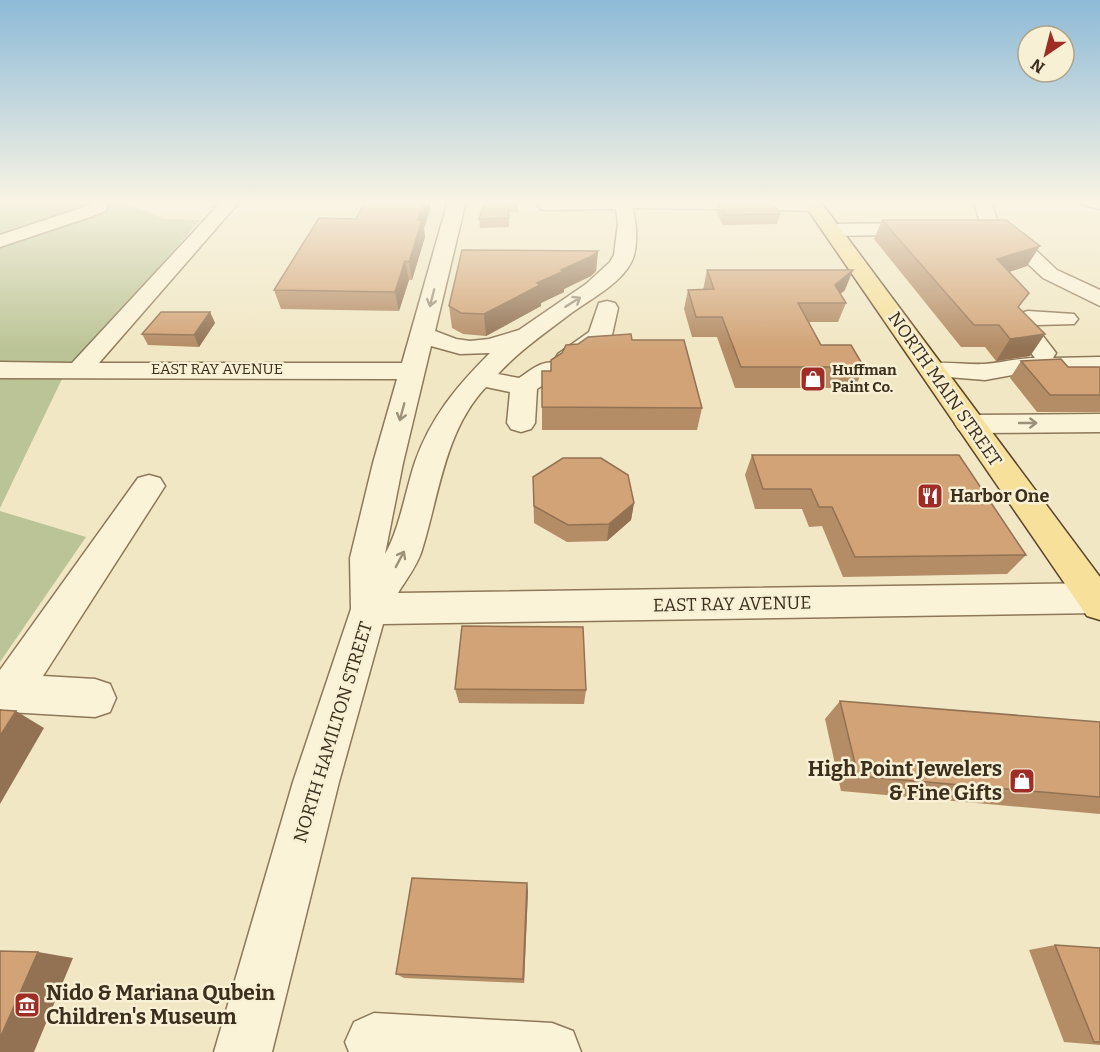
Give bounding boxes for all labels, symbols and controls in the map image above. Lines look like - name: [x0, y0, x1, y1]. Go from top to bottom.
- north arrow: [1016, 24, 1076, 84]
- text: N: [1027, 55, 1048, 77]
- one-way arrow: [426, 288, 438, 307]
- one-way arrow: [564, 296, 581, 308]
- street label: NORTH MAIN STREET: [883, 308, 1007, 471]
- street label: EAST RAY AVENUE: [151, 360, 283, 378]
- place label: Huffman Paint Co.: [832, 361, 897, 396]
- shop icon: Huffman Paint Co.: [798, 364, 828, 394]
- one-way arrow: [396, 402, 407, 421]
- one-way arrow: [1017, 417, 1037, 429]
- restaurant icon: Harbor One: [915, 481, 945, 511]
- place label: Harbor One: [950, 485, 1049, 507]
- one-way arrow: [395, 551, 406, 569]
- street label: EAST RAY AVENUE: [653, 592, 811, 616]
- street label: NORTH HAMILTON STREET: [289, 618, 377, 845]
- place label: High Point Jewelers & Fine Gifts: [808, 756, 1002, 806]
- shop icon: High Point Jewelers & Fine Gifts: [1007, 766, 1037, 796]
- place label: Nido & Mariana Qubein Children's Museum: [46, 980, 276, 1030]
- museum icon: Nido & Mariana Qubein Children's Museum: [12, 990, 42, 1020]

